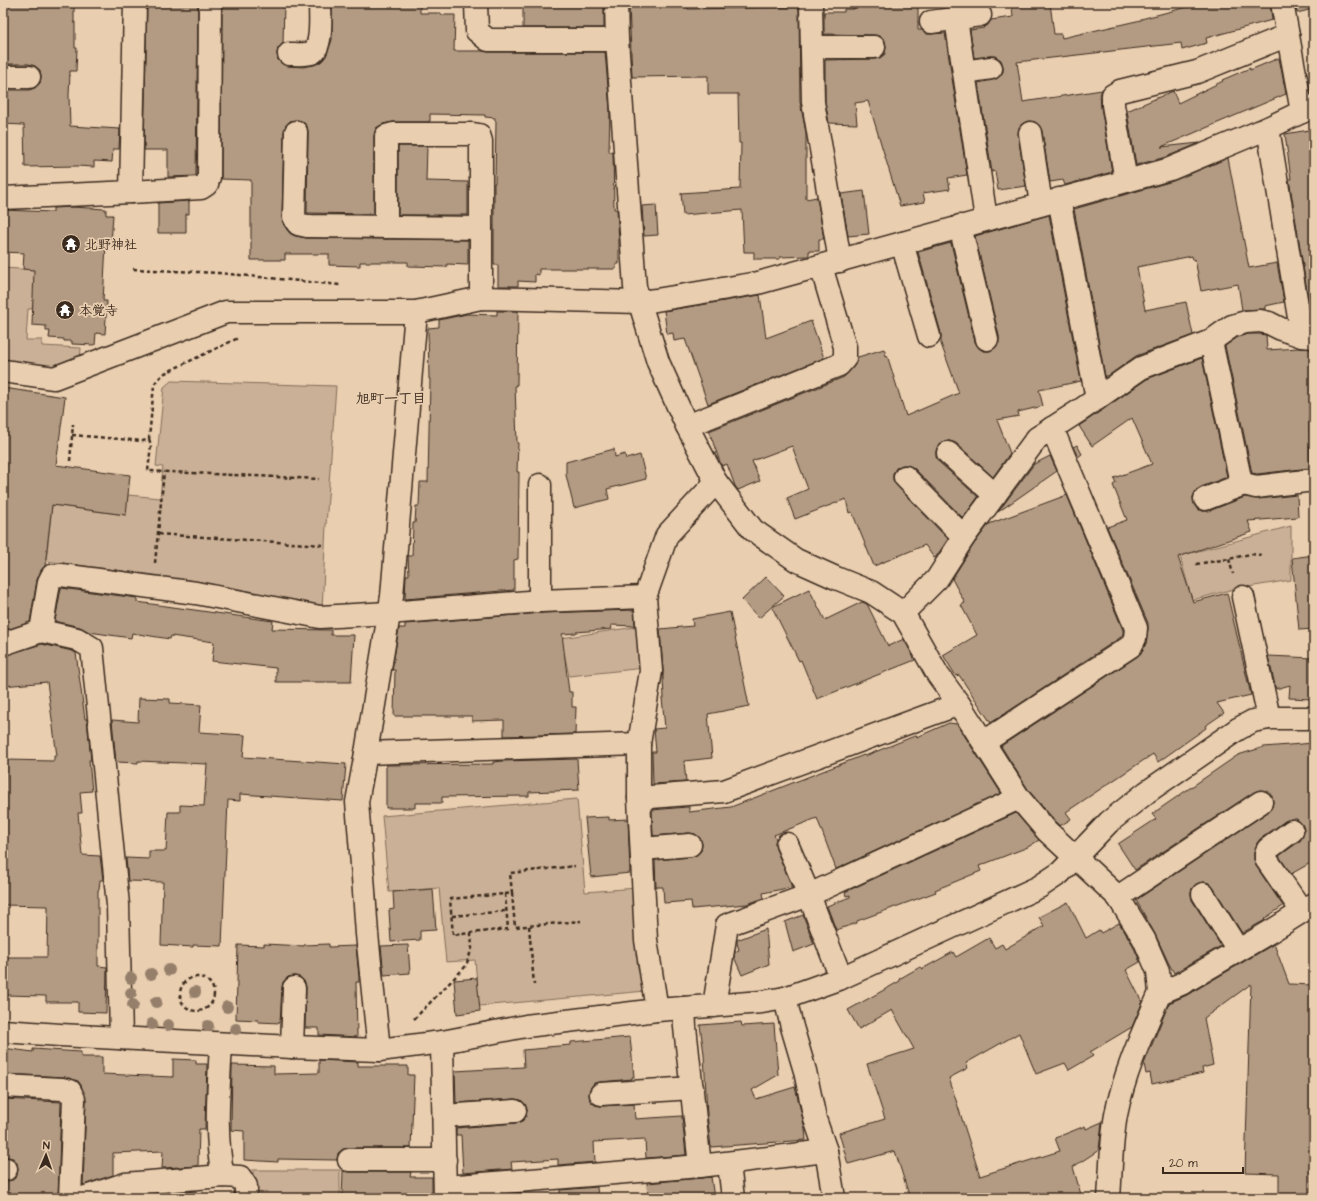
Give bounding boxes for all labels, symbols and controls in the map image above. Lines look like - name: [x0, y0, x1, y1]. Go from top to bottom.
- temple icon: 北野神社: [60, 233, 82, 255]
- place label: 北野神社: [85, 236, 137, 254]
- temple icon: 本覚寺: [54, 299, 76, 321]
- place label: 本覚寺: [79, 302, 118, 320]
- district label: 旭町一丁目: [356, 389, 426, 409]
- north arrow: [26, 1135, 66, 1175]
- text: N: [43, 1138, 50, 1153]
- scale bar: [1163, 1149, 1243, 1175]
- text: 20 m: [1169, 1155, 1198, 1172]

